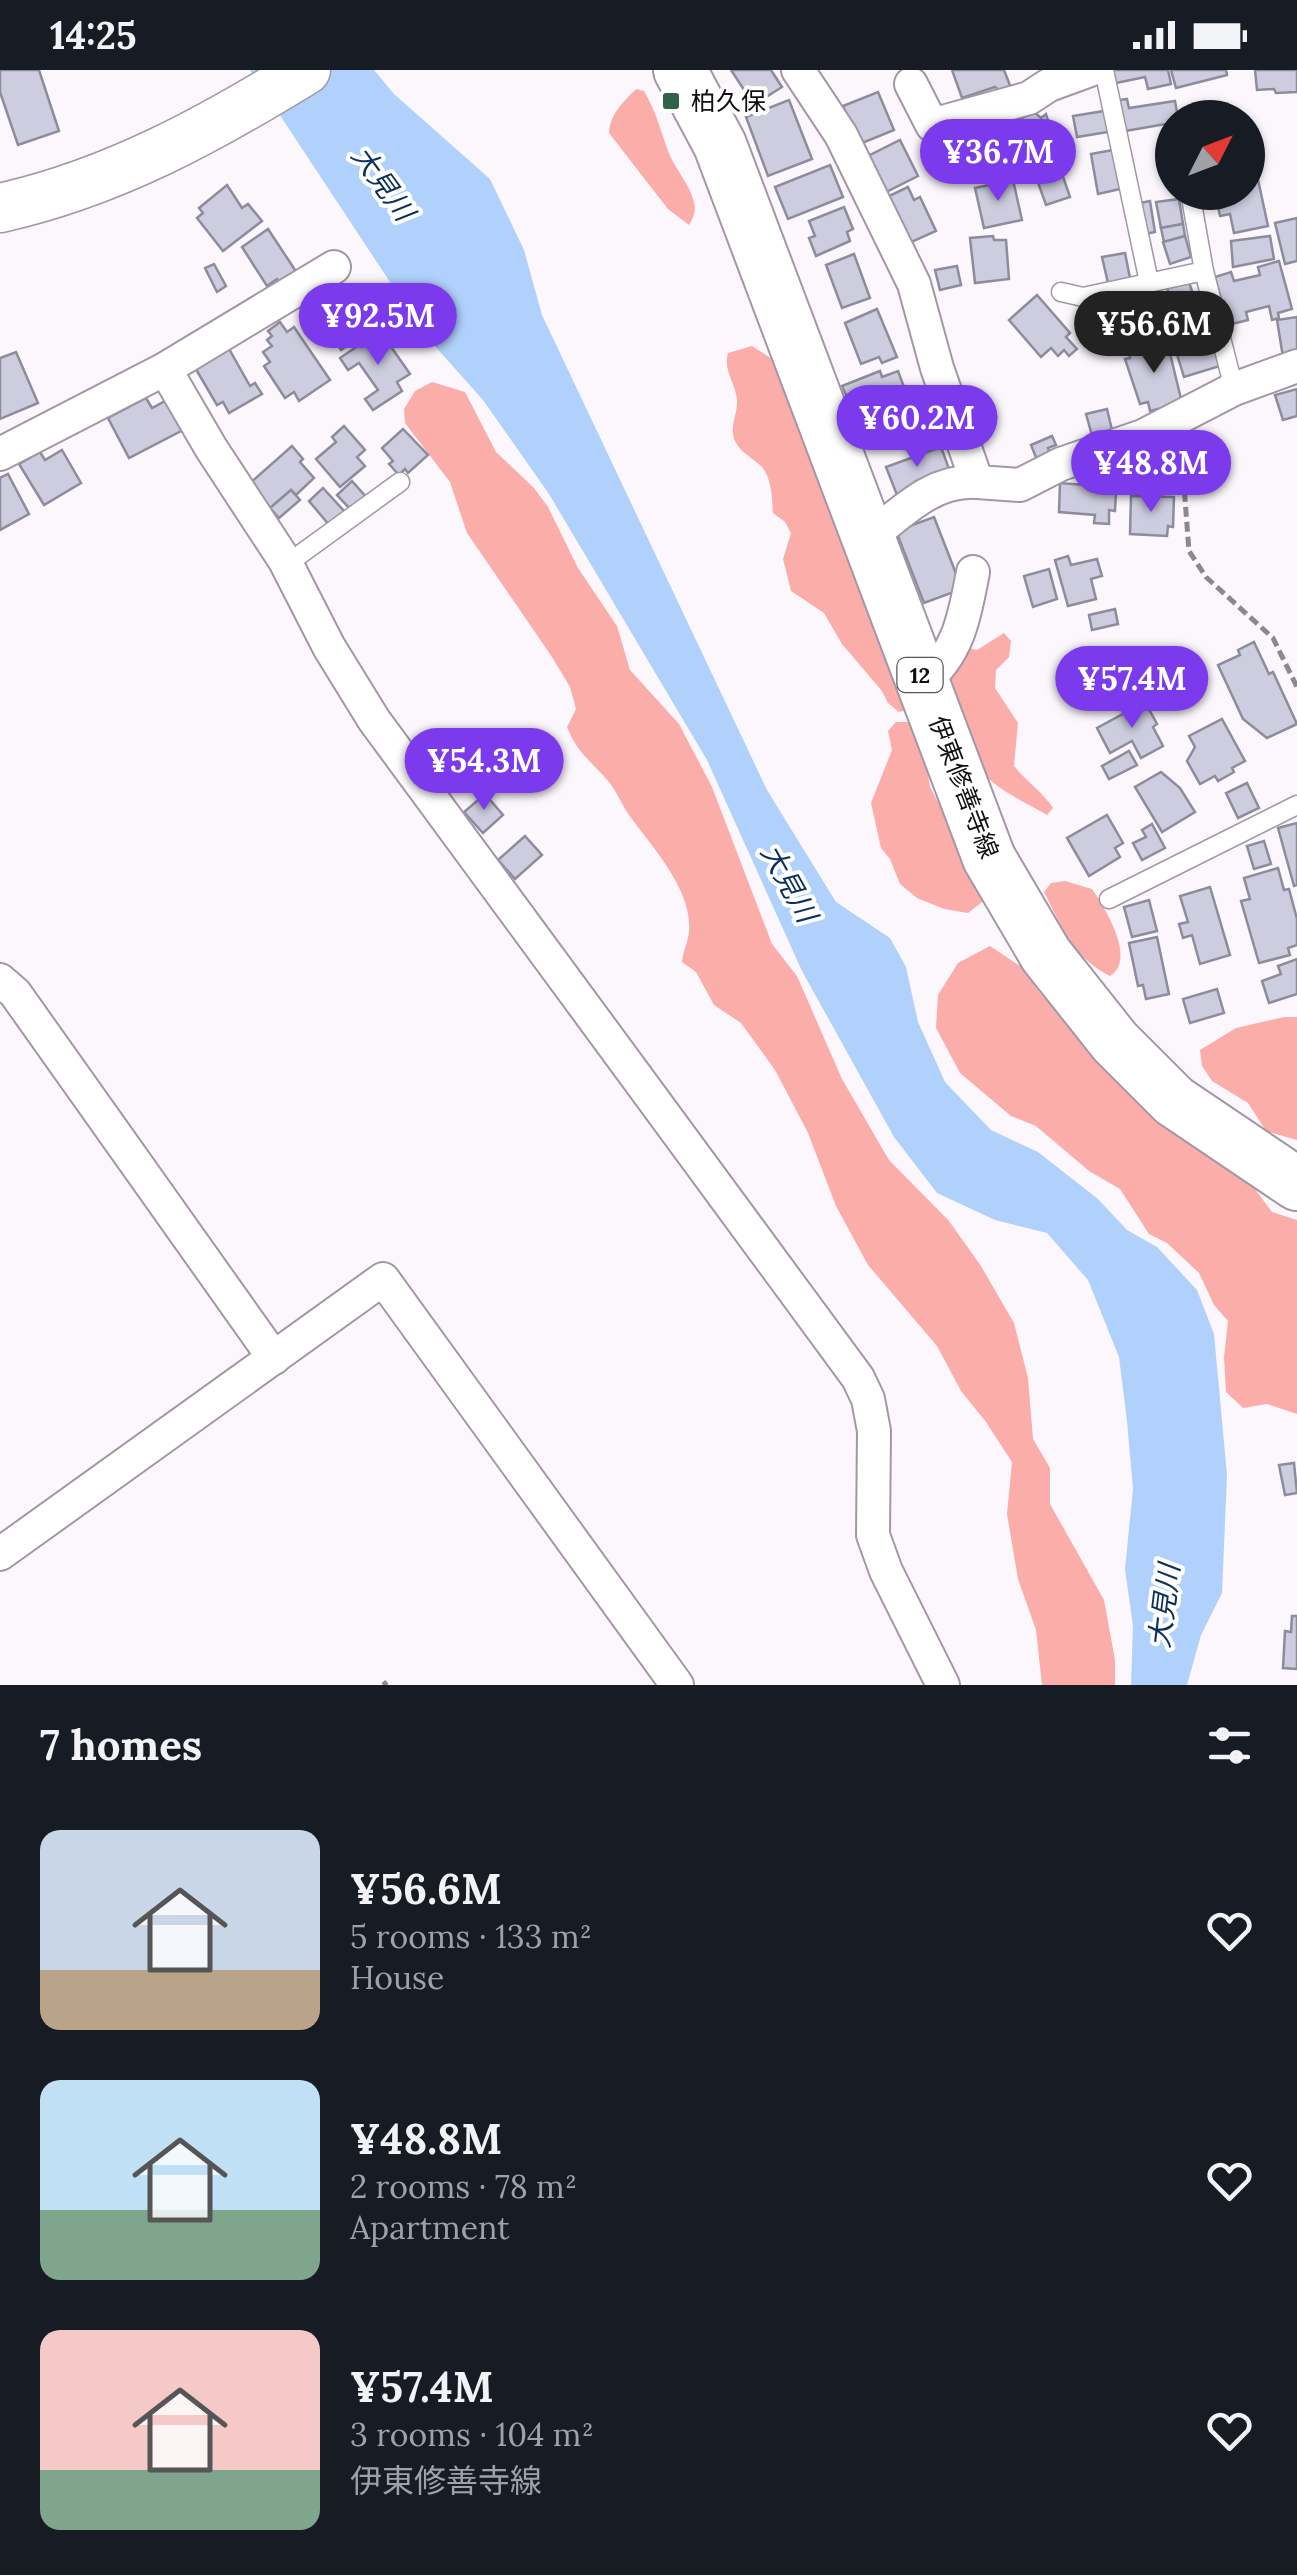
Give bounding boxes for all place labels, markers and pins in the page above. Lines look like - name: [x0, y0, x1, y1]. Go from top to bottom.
- place label: 柏久保: [691, 85, 766, 117]
- marker: 柏久保: [660, 90, 682, 112]
- pin: ¥36.7M: [917, 119, 1079, 204]
- pin: ¥92.5M: [297, 283, 459, 368]
- pin: ¥56.6M: [1073, 291, 1235, 376]
- pin: ¥60.2M: [836, 385, 998, 470]
- pin: ¥48.8M: [1070, 430, 1232, 515]
- pin: ¥57.4M: [1051, 646, 1213, 731]
- pin: ¥54.3M: [403, 728, 565, 813]

